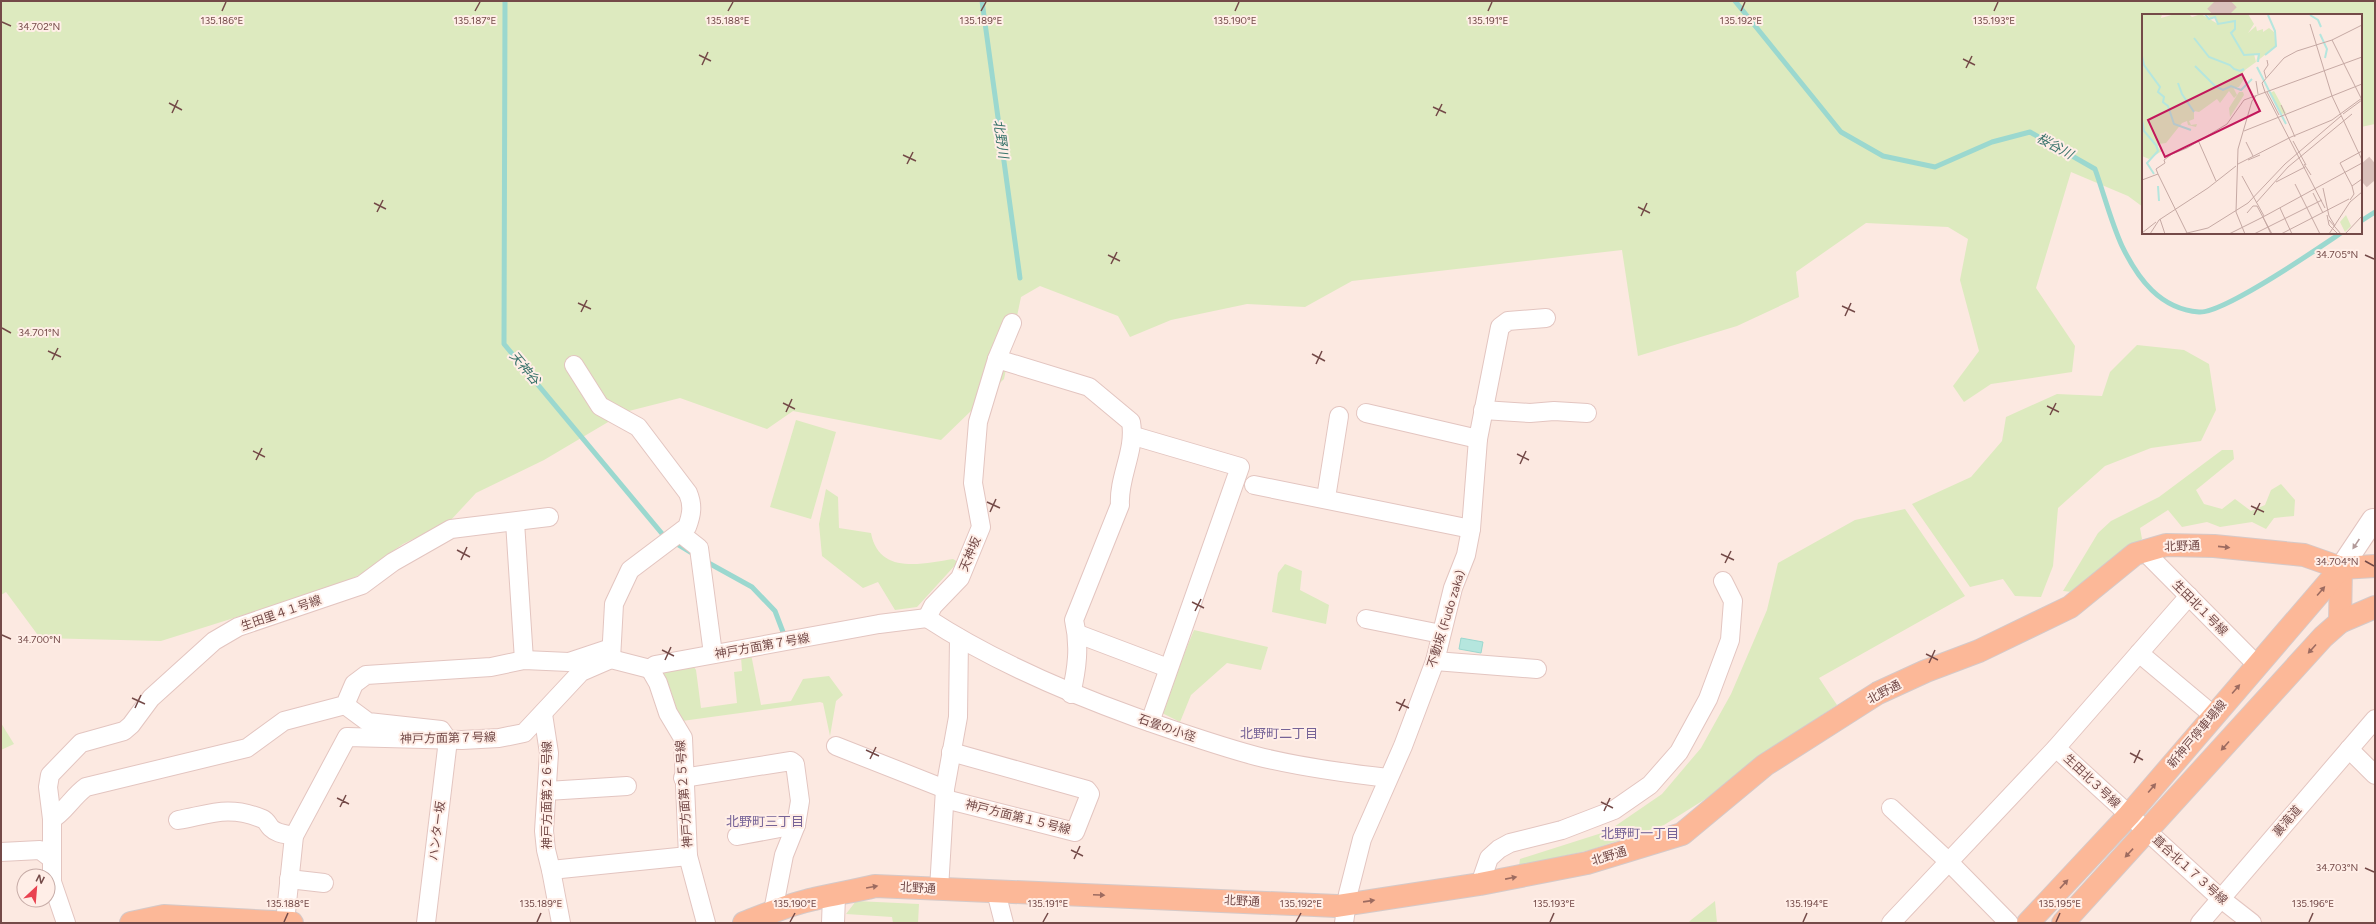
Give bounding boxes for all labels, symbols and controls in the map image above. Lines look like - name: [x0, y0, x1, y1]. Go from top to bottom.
- text: 135.186°E: [201, 14, 244, 27]
- text: 135.187°E: [454, 14, 496, 27]
- text: 135.188°E: [706, 14, 750, 27]
- text: 135.189°E: [960, 14, 1003, 27]
- text: 135.190°E: [1213, 14, 1257, 27]
- text: 135.191°E: [1468, 14, 1509, 27]
- text: 135.192°E: [1720, 14, 1762, 27]
- text: 135.193°E: [1973, 14, 2015, 27]
- inset map: [2142, 14, 2362, 234]
- text: 34.702°N: [18, 20, 60, 33]
- water label: 北野川: [991, 119, 1011, 161]
- water label: 桜谷川: [2034, 130, 2077, 163]
- text: 34.705°N: [2316, 248, 2358, 261]
- text: 34.701°N: [18, 326, 60, 339]
- water label: 天神谷: [507, 348, 544, 389]
- street label: 天神坂: [957, 535, 983, 573]
- street label: 北野通: [2164, 538, 2200, 554]
- one-way arrow: [2353, 538, 2360, 549]
- one-way arrow: [2218, 544, 2230, 550]
- text: 34.704°N: [2315, 555, 2359, 568]
- street label: 不動坂 (Fudo zaka): [1424, 569, 1468, 669]
- street label: 生田北１号線: [2170, 578, 2230, 638]
- one-way arrow: [2316, 586, 2325, 596]
- street label: 生田里４１号線: [239, 593, 323, 633]
- street label: 神戸方面第７号線: [714, 631, 810, 661]
- text: 34.700°N: [17, 633, 61, 646]
- one-way arrow: [2307, 644, 2317, 654]
- street label: 北野通: [1865, 677, 1903, 707]
- one-way arrow: [2231, 684, 2240, 695]
- street label: 新神戸停車場線: [2165, 697, 2229, 771]
- street label: 石畳の小径: [1136, 712, 1198, 744]
- district label: 北野町二丁目: [1240, 726, 1318, 741]
- street label: 神戸方面第７号線: [400, 730, 496, 746]
- street label: 神戸方面第２５号線: [673, 740, 695, 848]
- street label: 神戸方面第２６号線: [540, 741, 554, 849]
- one-way arrow: [2220, 741, 2230, 751]
- street label: 生田北３号線: [2061, 751, 2123, 811]
- one-way arrow: [2147, 783, 2156, 794]
- street label: 神戸方面第１５号線: [964, 797, 1072, 837]
- street label: ハンター坂: [426, 800, 448, 862]
- street label: 裏滝道: [2270, 803, 2304, 839]
- district label: 北野町三丁目: [726, 814, 804, 829]
- district label: 北野町一丁目: [1601, 826, 1679, 841]
- street label: 葺合北１７３号線: [2150, 833, 2230, 907]
- street label: 北野通: [1590, 844, 1628, 868]
- one-way arrow: [2124, 848, 2134, 858]
- text: 34.703°N: [2316, 861, 2358, 874]
- north arrow: [16, 868, 56, 908]
- text: N: [33, 872, 47, 887]
- one-way arrow: [1505, 875, 1517, 881]
- street label: 北野通: [900, 880, 936, 896]
- one-way arrow: [2059, 880, 2068, 889]
- one-way arrow: [866, 884, 878, 890]
- one-way arrow: [1093, 892, 1105, 899]
- street label: 北野通: [1224, 893, 1260, 909]
- text: 135.188°E: [266, 897, 310, 910]
- text: 135.189°E: [520, 897, 563, 910]
- text: 135.190°E: [773, 897, 817, 910]
- text: 135.191°E: [1028, 897, 1069, 910]
- text: 135.192°E: [1280, 897, 1322, 910]
- text: 135.193°E: [1533, 897, 1575, 910]
- text: 135.194°E: [1785, 897, 1829, 910]
- text: 135.195°E: [2039, 897, 2081, 910]
- text: 135.196°E: [2292, 897, 2334, 910]
- one-way arrow: [1363, 898, 1375, 904]

